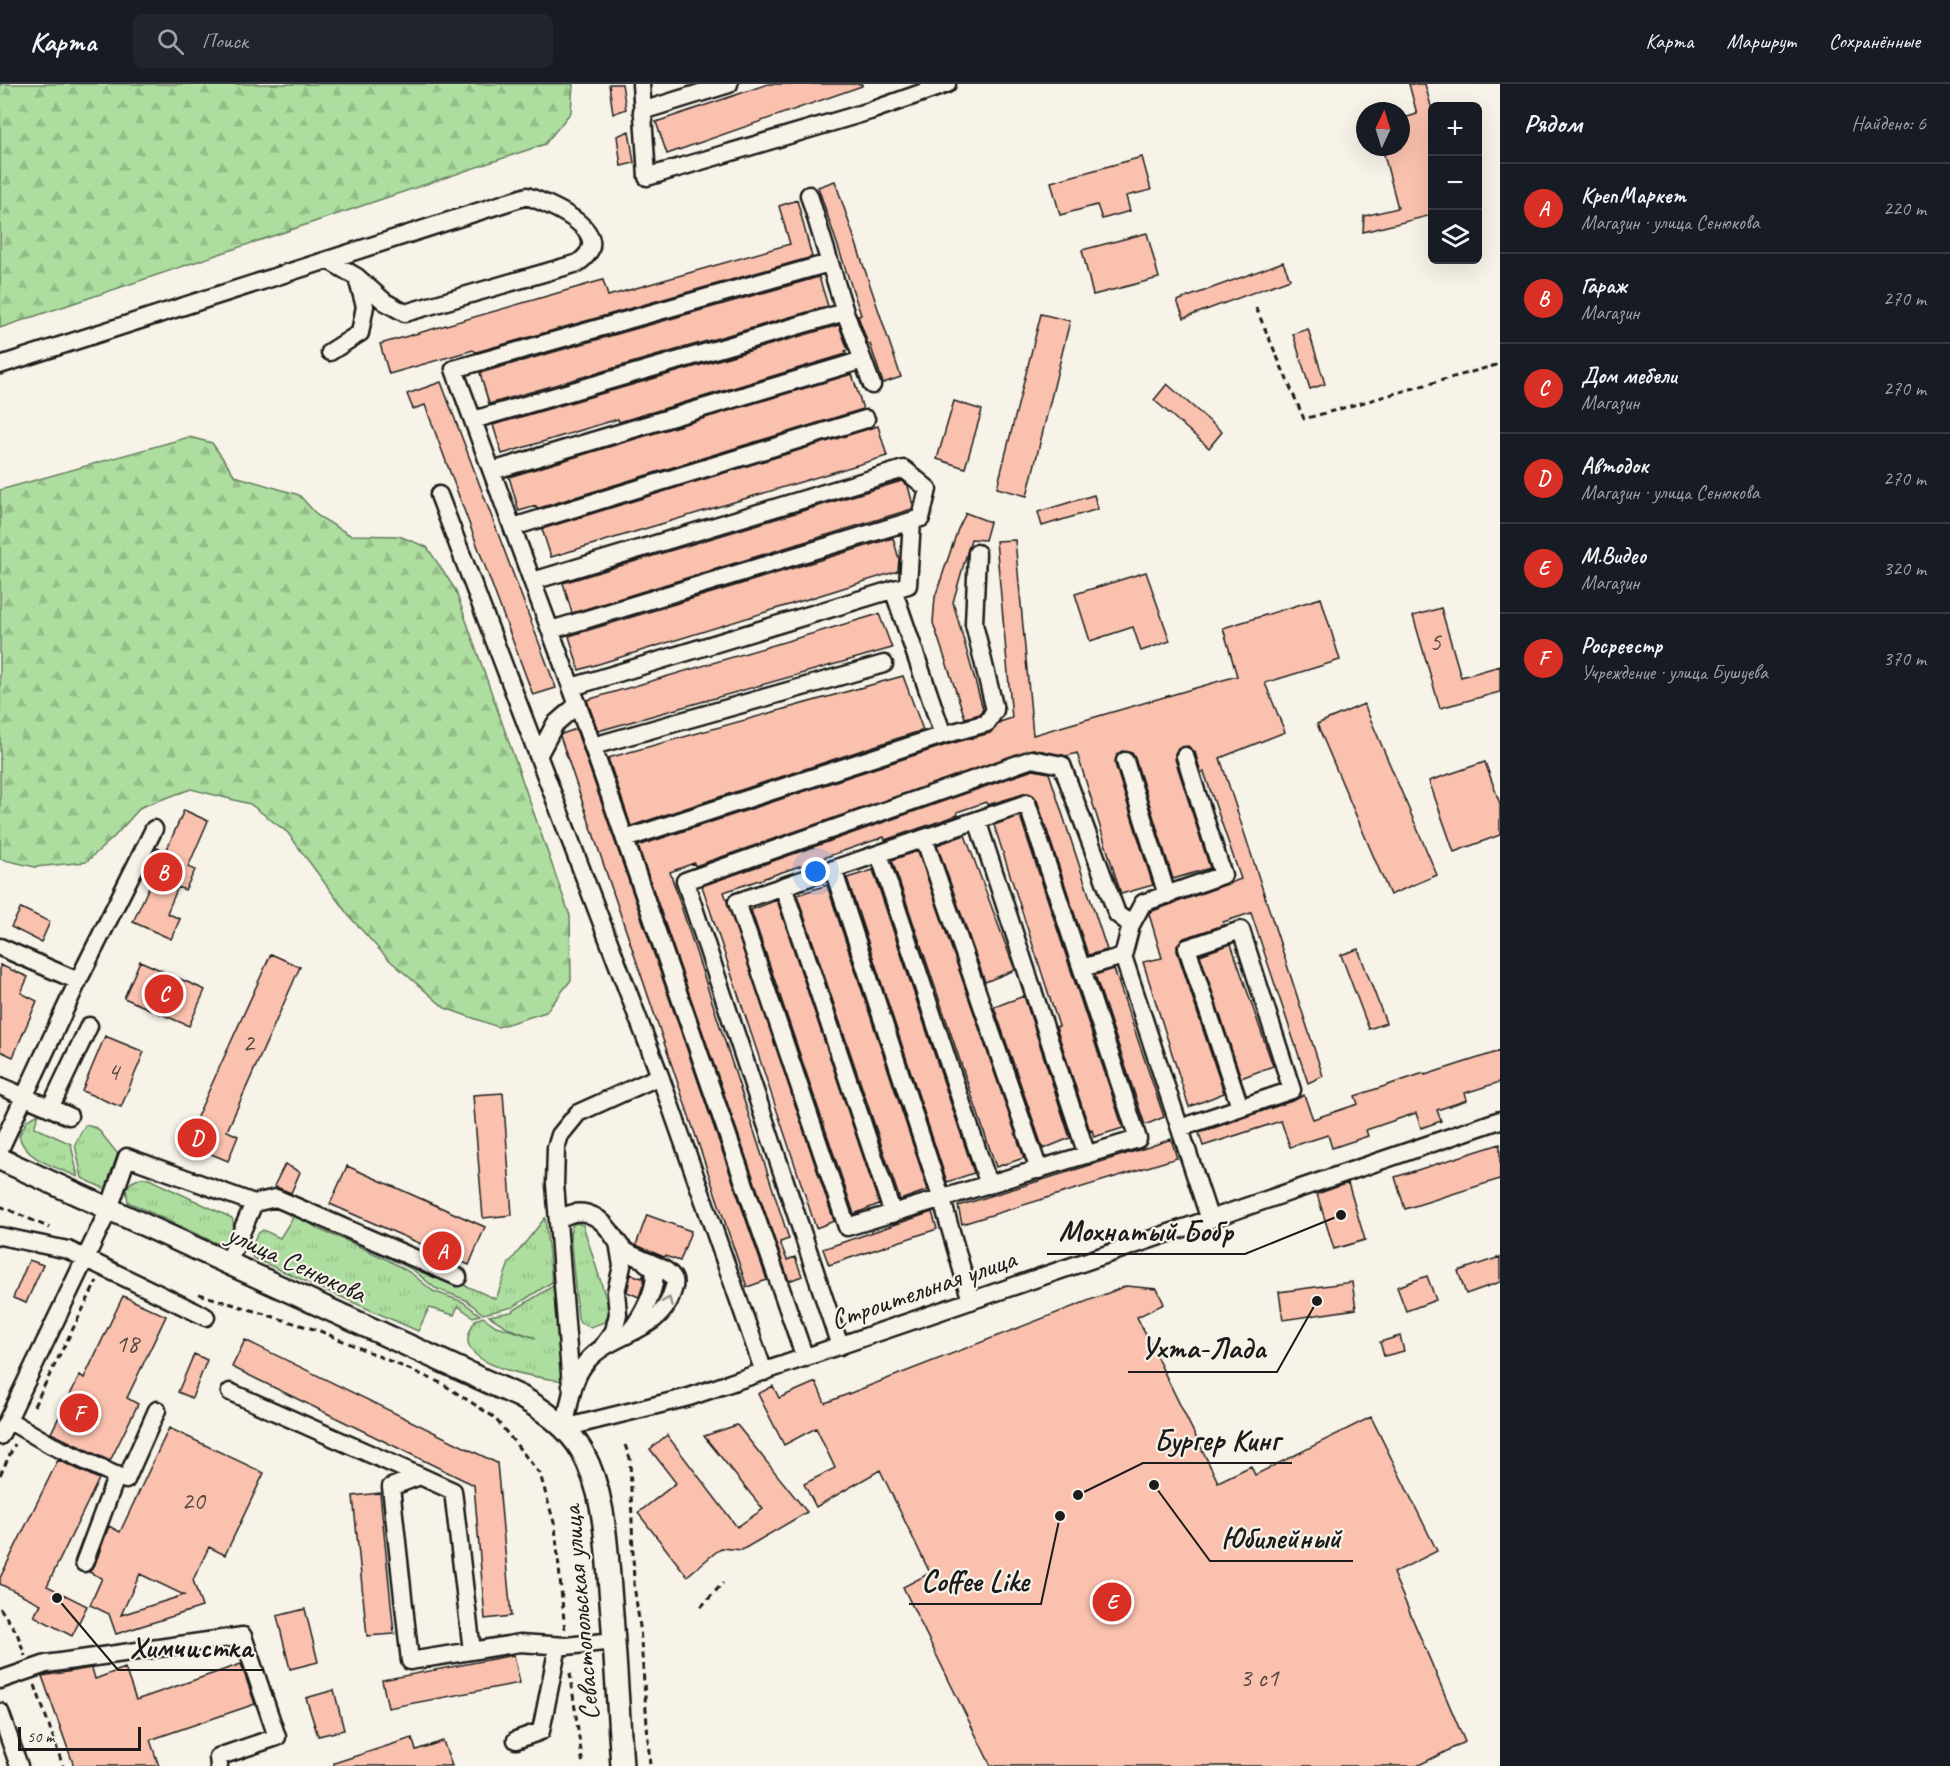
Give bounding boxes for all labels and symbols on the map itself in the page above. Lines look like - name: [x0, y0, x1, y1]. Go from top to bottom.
- north arrow: [1356, 102, 1410, 156]
- house number: 5: [1429, 625, 1442, 658]
- pin: B: [144, 850, 182, 894]
- your location: [801, 857, 830, 886]
- pin: C: [144, 972, 184, 1016]
- house number: 2: [242, 1026, 256, 1059]
- house number: 4: [107, 1055, 121, 1088]
- pin: D: [178, 1116, 216, 1160]
- callout: Мохнатый Бобр: [1047, 1206, 1245, 1254]
- text: Мохнатый Бобр: [1059, 1212, 1235, 1250]
- street label: улица Сенюкова: [220, 1215, 374, 1311]
- pin: A: [422, 1228, 462, 1274]
- street label: Строительная улица: [826, 1240, 1022, 1337]
- one-way arrow: [661, 1297, 673, 1308]
- callout: Ухта-Лада: [1128, 1324, 1277, 1372]
- house number: 18: [115, 1327, 141, 1360]
- text: Ухта-Лада: [1140, 1329, 1267, 1367]
- pin: F: [60, 1390, 98, 1436]
- callout: Бургер Кинг: [1143, 1415, 1292, 1463]
- text: Бургер Кинг: [1154, 1421, 1284, 1459]
- house number: 20: [181, 1484, 207, 1517]
- street label: Севастопольская улица: [553, 1502, 607, 1722]
- callout: Юбилейный: [1210, 1513, 1353, 1561]
- text: Юбилейный: [1221, 1519, 1343, 1557]
- callout: Coffee Like: [909, 1556, 1041, 1604]
- text: Coffee Like: [921, 1562, 1031, 1600]
- pin: E: [1092, 1580, 1132, 1624]
- callout: Химчистка: [118, 1622, 264, 1670]
- text: Химчистка: [130, 1628, 255, 1666]
- house number: 3 с1: [1240, 1661, 1280, 1694]
- scale bar: [18, 1724, 141, 1752]

